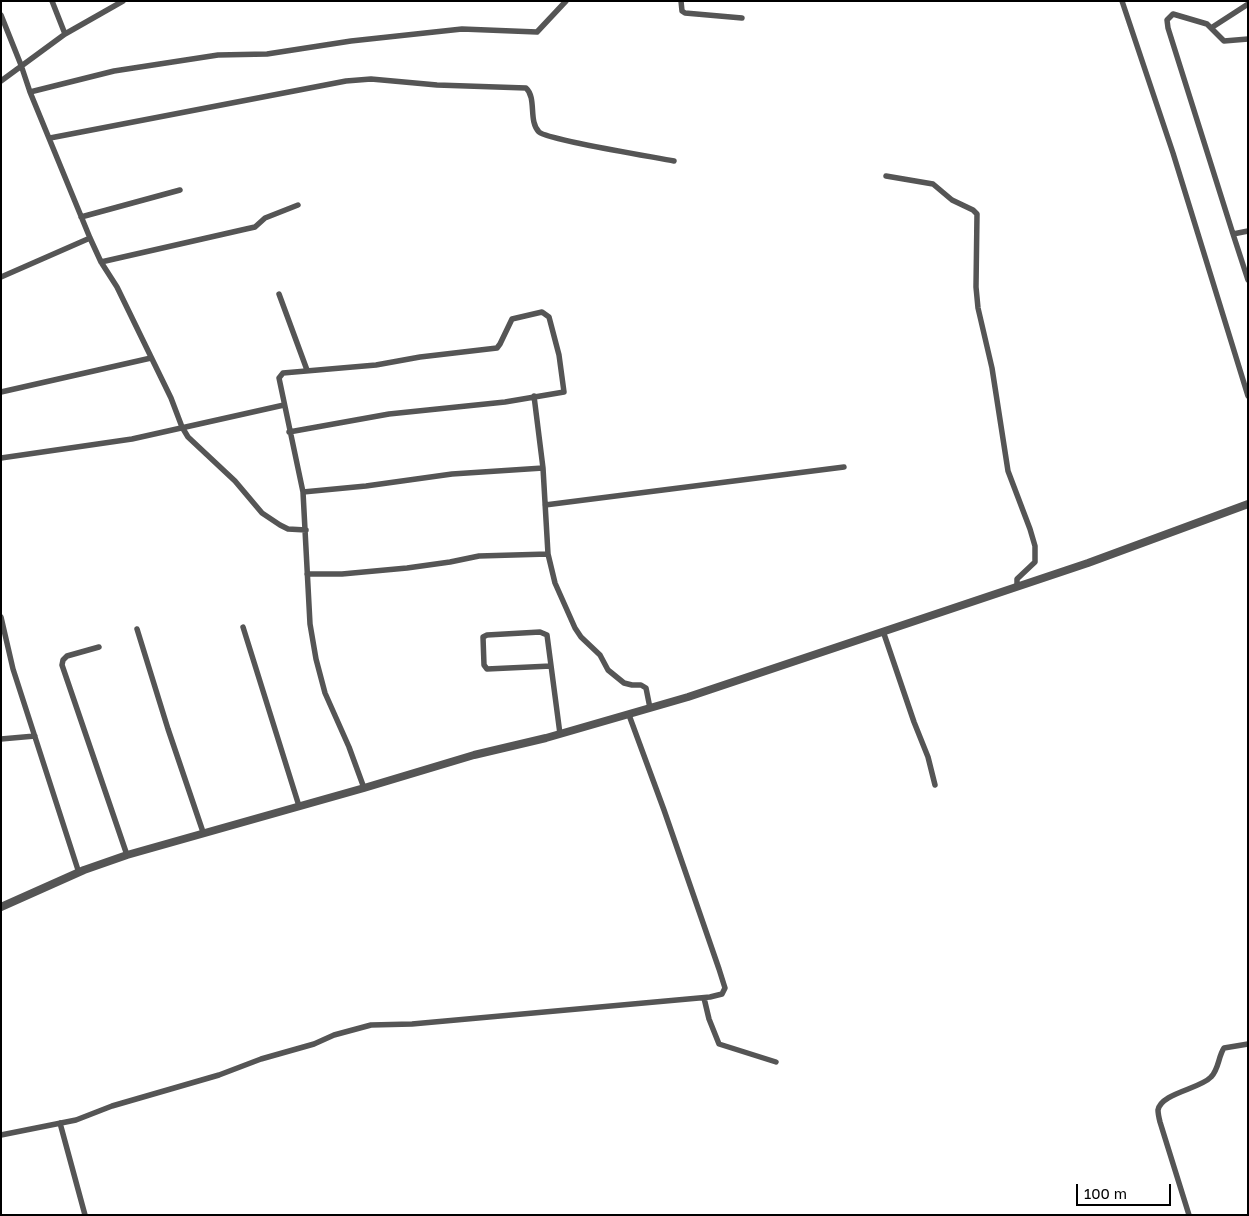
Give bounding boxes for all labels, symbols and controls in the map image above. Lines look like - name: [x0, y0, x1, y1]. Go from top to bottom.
- scale bar: [1079, 1174, 1174, 1206]
- text: 100 m: [1084, 1184, 1127, 1202]

